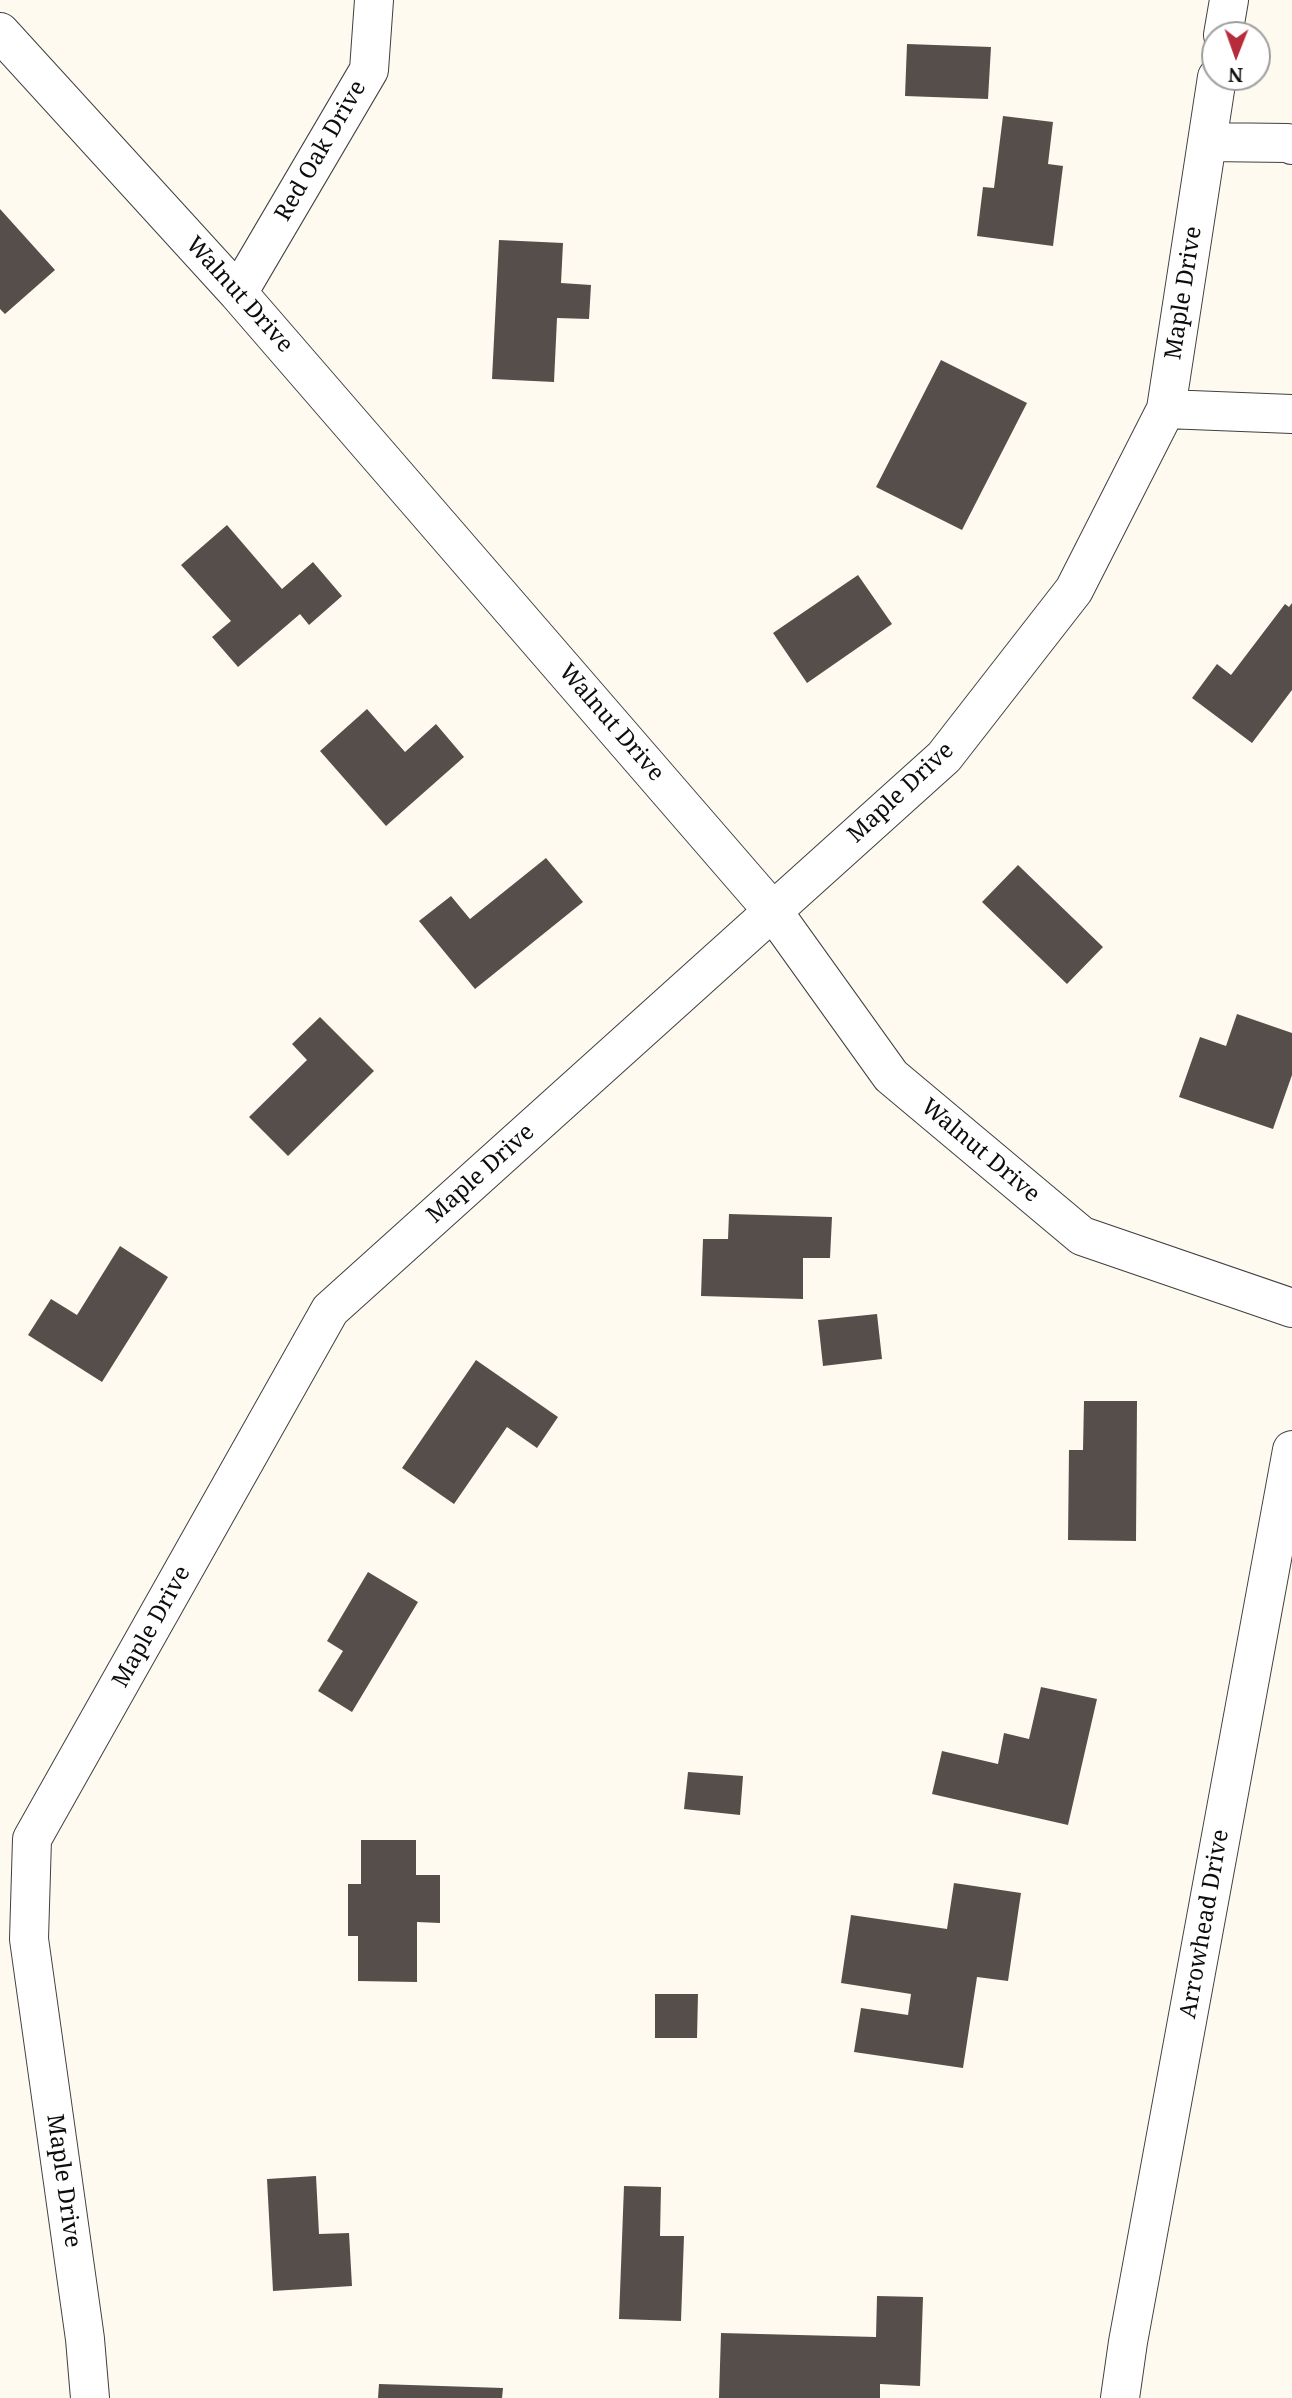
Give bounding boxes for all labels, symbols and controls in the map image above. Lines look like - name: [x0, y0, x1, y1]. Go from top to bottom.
- north arrow: [1201, 21, 1271, 91]
- text: N: [1228, 62, 1243, 88]
- street label: Red Oak Drive: [270, 76, 372, 226]
- street label: Maple Drive: [1160, 224, 1208, 362]
- street label: Walnut Drive: [180, 231, 298, 359]
- street label: Walnut Drive: [552, 659, 670, 787]
- street label: Maple Drive: [842, 737, 960, 849]
- street label: Walnut Drive: [915, 1093, 1045, 1209]
- street label: Maple Drive: [422, 1119, 540, 1229]
- street label: Maple Drive: [107, 1561, 197, 1693]
- street label: Arrowhead Drive: [1175, 1827, 1235, 2021]
- street label: Maple Drive: [40, 2112, 86, 2250]

